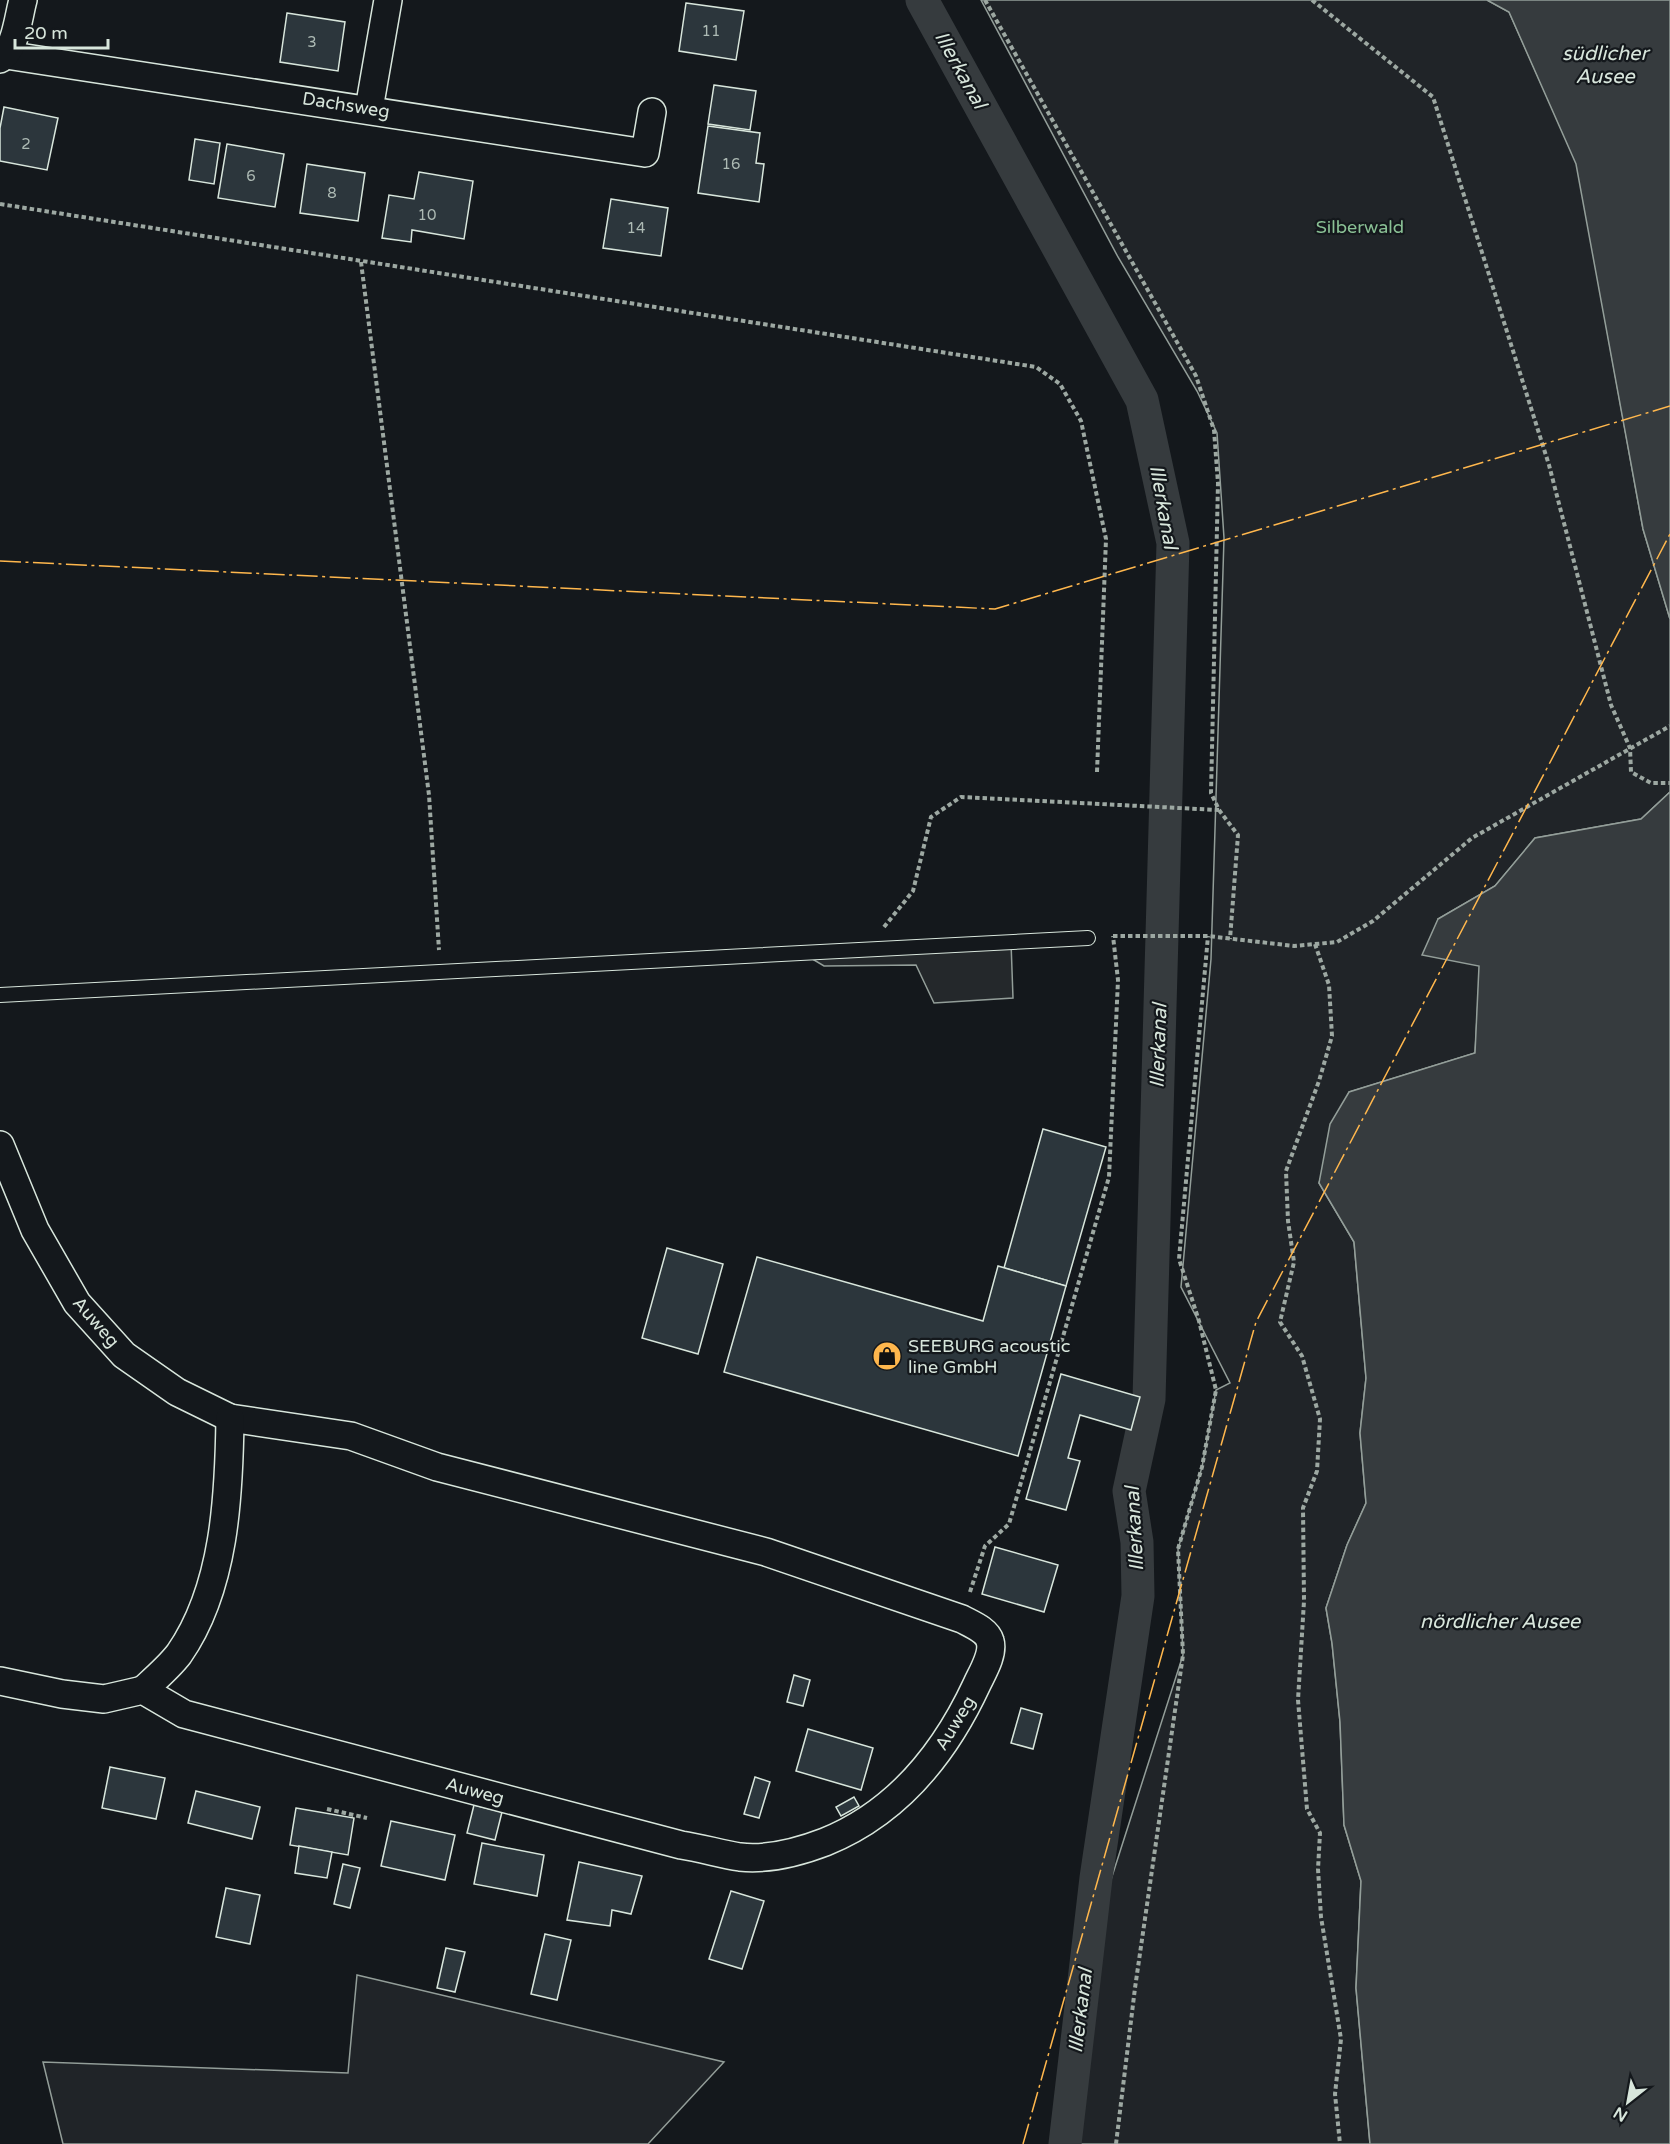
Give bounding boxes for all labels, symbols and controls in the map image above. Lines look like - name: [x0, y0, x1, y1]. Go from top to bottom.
- scale bar: [15, 12, 108, 50]
- text: 20 m: [24, 22, 68, 44]
- house number: 11: [702, 22, 720, 40]
- water label: Illerkanal: [929, 27, 992, 115]
- house number: 3: [307, 33, 317, 51]
- water label: südlicher Ausee: [1562, 42, 1650, 89]
- street label: Dachsweg: [301, 87, 391, 123]
- house number: 2: [21, 135, 31, 153]
- house number: 16: [722, 155, 740, 173]
- house number: 6: [246, 167, 256, 185]
- house number: 8: [327, 184, 337, 202]
- house number: 10: [418, 206, 436, 224]
- park label: Silberwald: [1316, 216, 1404, 238]
- house number: 14: [627, 219, 645, 237]
- water label: Illerkanal: [1144, 463, 1183, 553]
- water label: Illerkanal: [1146, 1001, 1173, 1089]
- street label: Auweg: [68, 1292, 124, 1352]
- place label: SEEBURG acoustic line GmbH: [908, 1335, 1070, 1378]
- shop icon: SEEBURG acoustic line GmbH: [871, 1340, 903, 1372]
- water label: Illerkanal: [1121, 1484, 1149, 1572]
- water label: nördlicher Ausee: [1420, 1610, 1582, 1634]
- street label: Auweg: [930, 1692, 980, 1754]
- street label: Auweg: [443, 1773, 507, 1809]
- water label: Illerkanal: [1064, 1965, 1098, 2055]
- north arrow: [1598, 2072, 1658, 2132]
- text: N: [1610, 2102, 1631, 2126]

